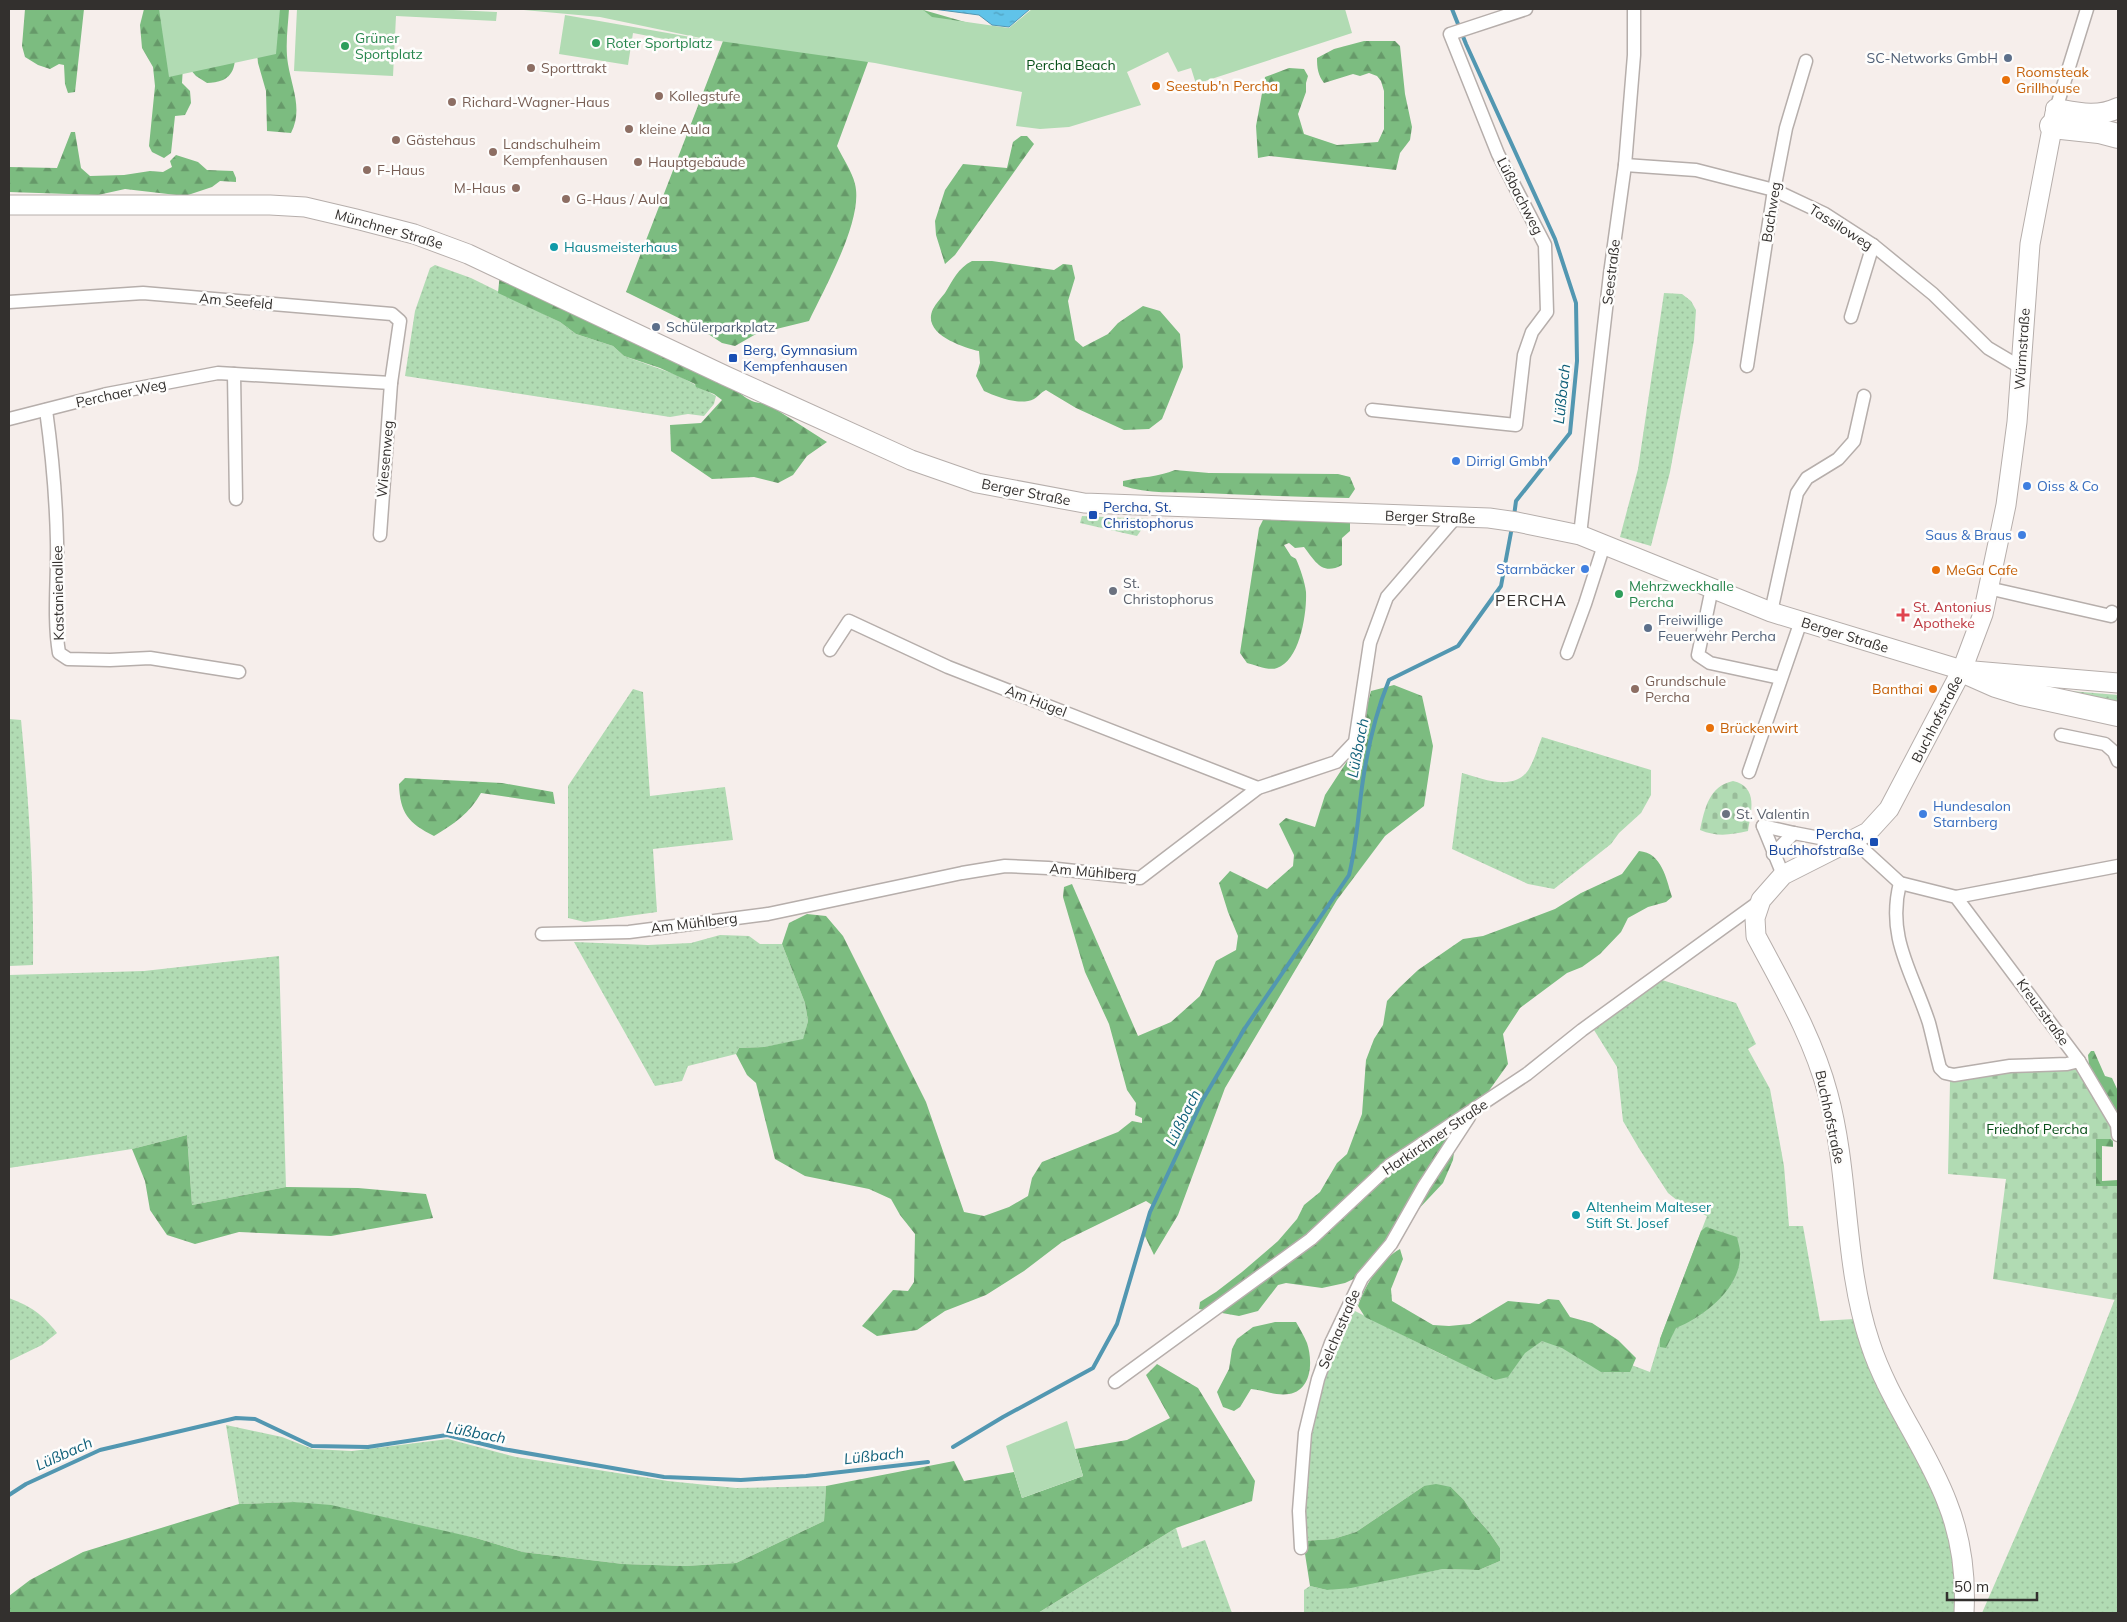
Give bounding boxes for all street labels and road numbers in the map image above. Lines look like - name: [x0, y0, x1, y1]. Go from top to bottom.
- street label: Lüßbachweg: [1493, 154, 1547, 238]
- street label: Bachweg: [1757, 180, 1785, 244]
- street label: Tassiloweg: [1806, 200, 1876, 254]
- street label: Münchner Straße: [333, 205, 445, 253]
- street label: Seestraße: [1598, 238, 1624, 306]
- street label: Am Seefeld: [198, 289, 274, 313]
- street label: Würmstraße: [2010, 307, 2034, 391]
- street label: Perchaer Weg: [74, 375, 168, 411]
- street label: Wiesenweg: [373, 420, 397, 498]
- street label: Berger Straße: [980, 475, 1072, 509]
- street label: Berger Straße: [1384, 506, 1476, 528]
- street label: Kastanienallee: [48, 545, 68, 641]
- street label: Berger Straße: [1799, 613, 1891, 657]
- street label: Buchhofstraße: [1907, 673, 1967, 765]
- street label: Am Hügel: [1003, 681, 1069, 721]
- street label: Am Mühlberg: [1049, 859, 1137, 885]
- street label: Am Mühlberg: [650, 909, 738, 937]
- street label: Kreuzstraße: [2013, 975, 2073, 1049]
- street label: Buchhofstraße: [1811, 1069, 1849, 1165]
- street label: Harkirchner Straße: [1379, 1095, 1491, 1179]
- street label: Selchastraße: [1314, 1286, 1364, 1372]

